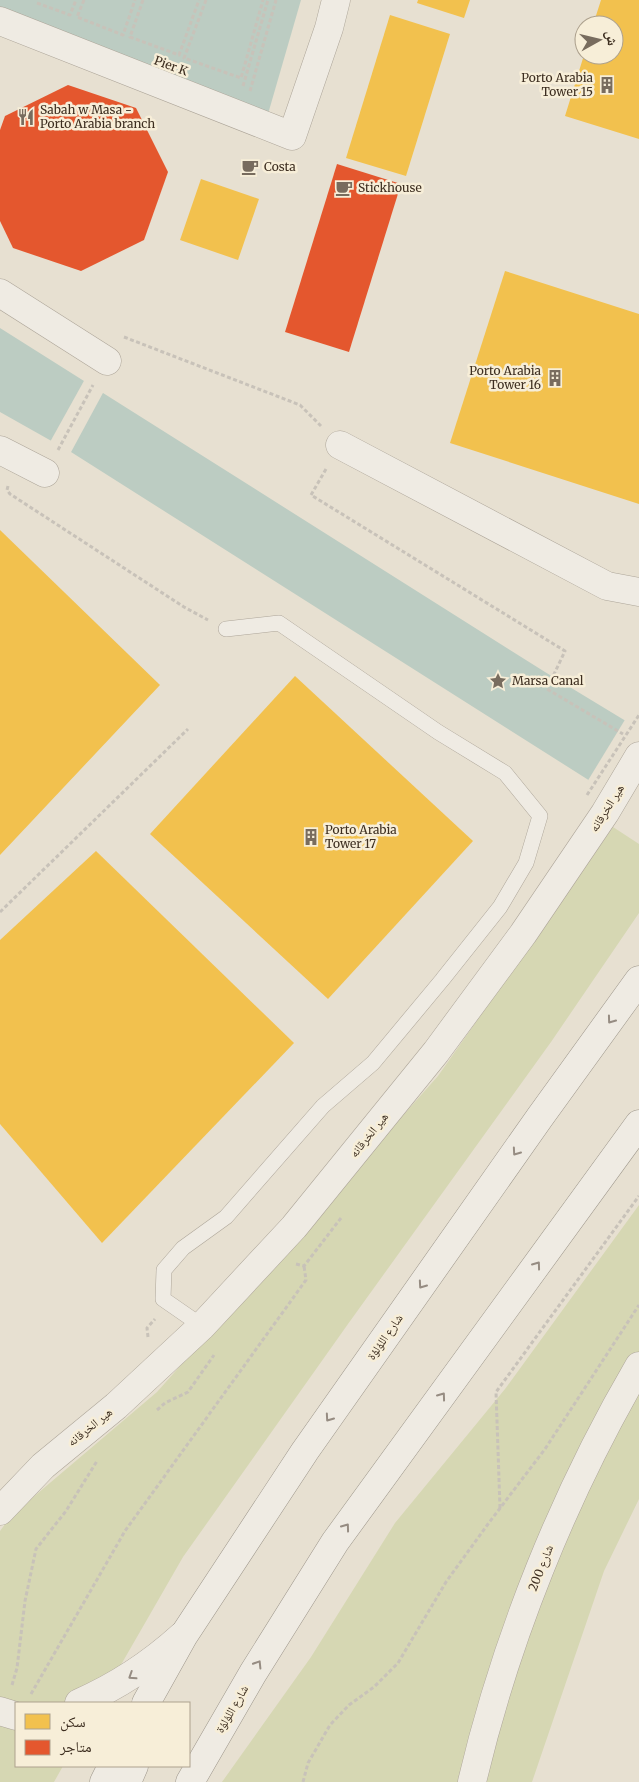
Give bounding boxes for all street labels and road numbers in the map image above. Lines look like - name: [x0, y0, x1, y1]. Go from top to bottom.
- street label: Pier K: [152, 53, 190, 79]
- street label: هير الخرقانه: [586, 781, 627, 834]
- street label: هير الخرقانه: [346, 1109, 391, 1160]
- street label: شارع اللؤلؤة: [363, 1311, 407, 1363]
- street label: هير الخرقانه: [64, 1404, 115, 1449]
- street label: شارع 200: [525, 1543, 557, 1593]
- street label: شارع اللؤلؤة: [212, 1682, 252, 1736]

